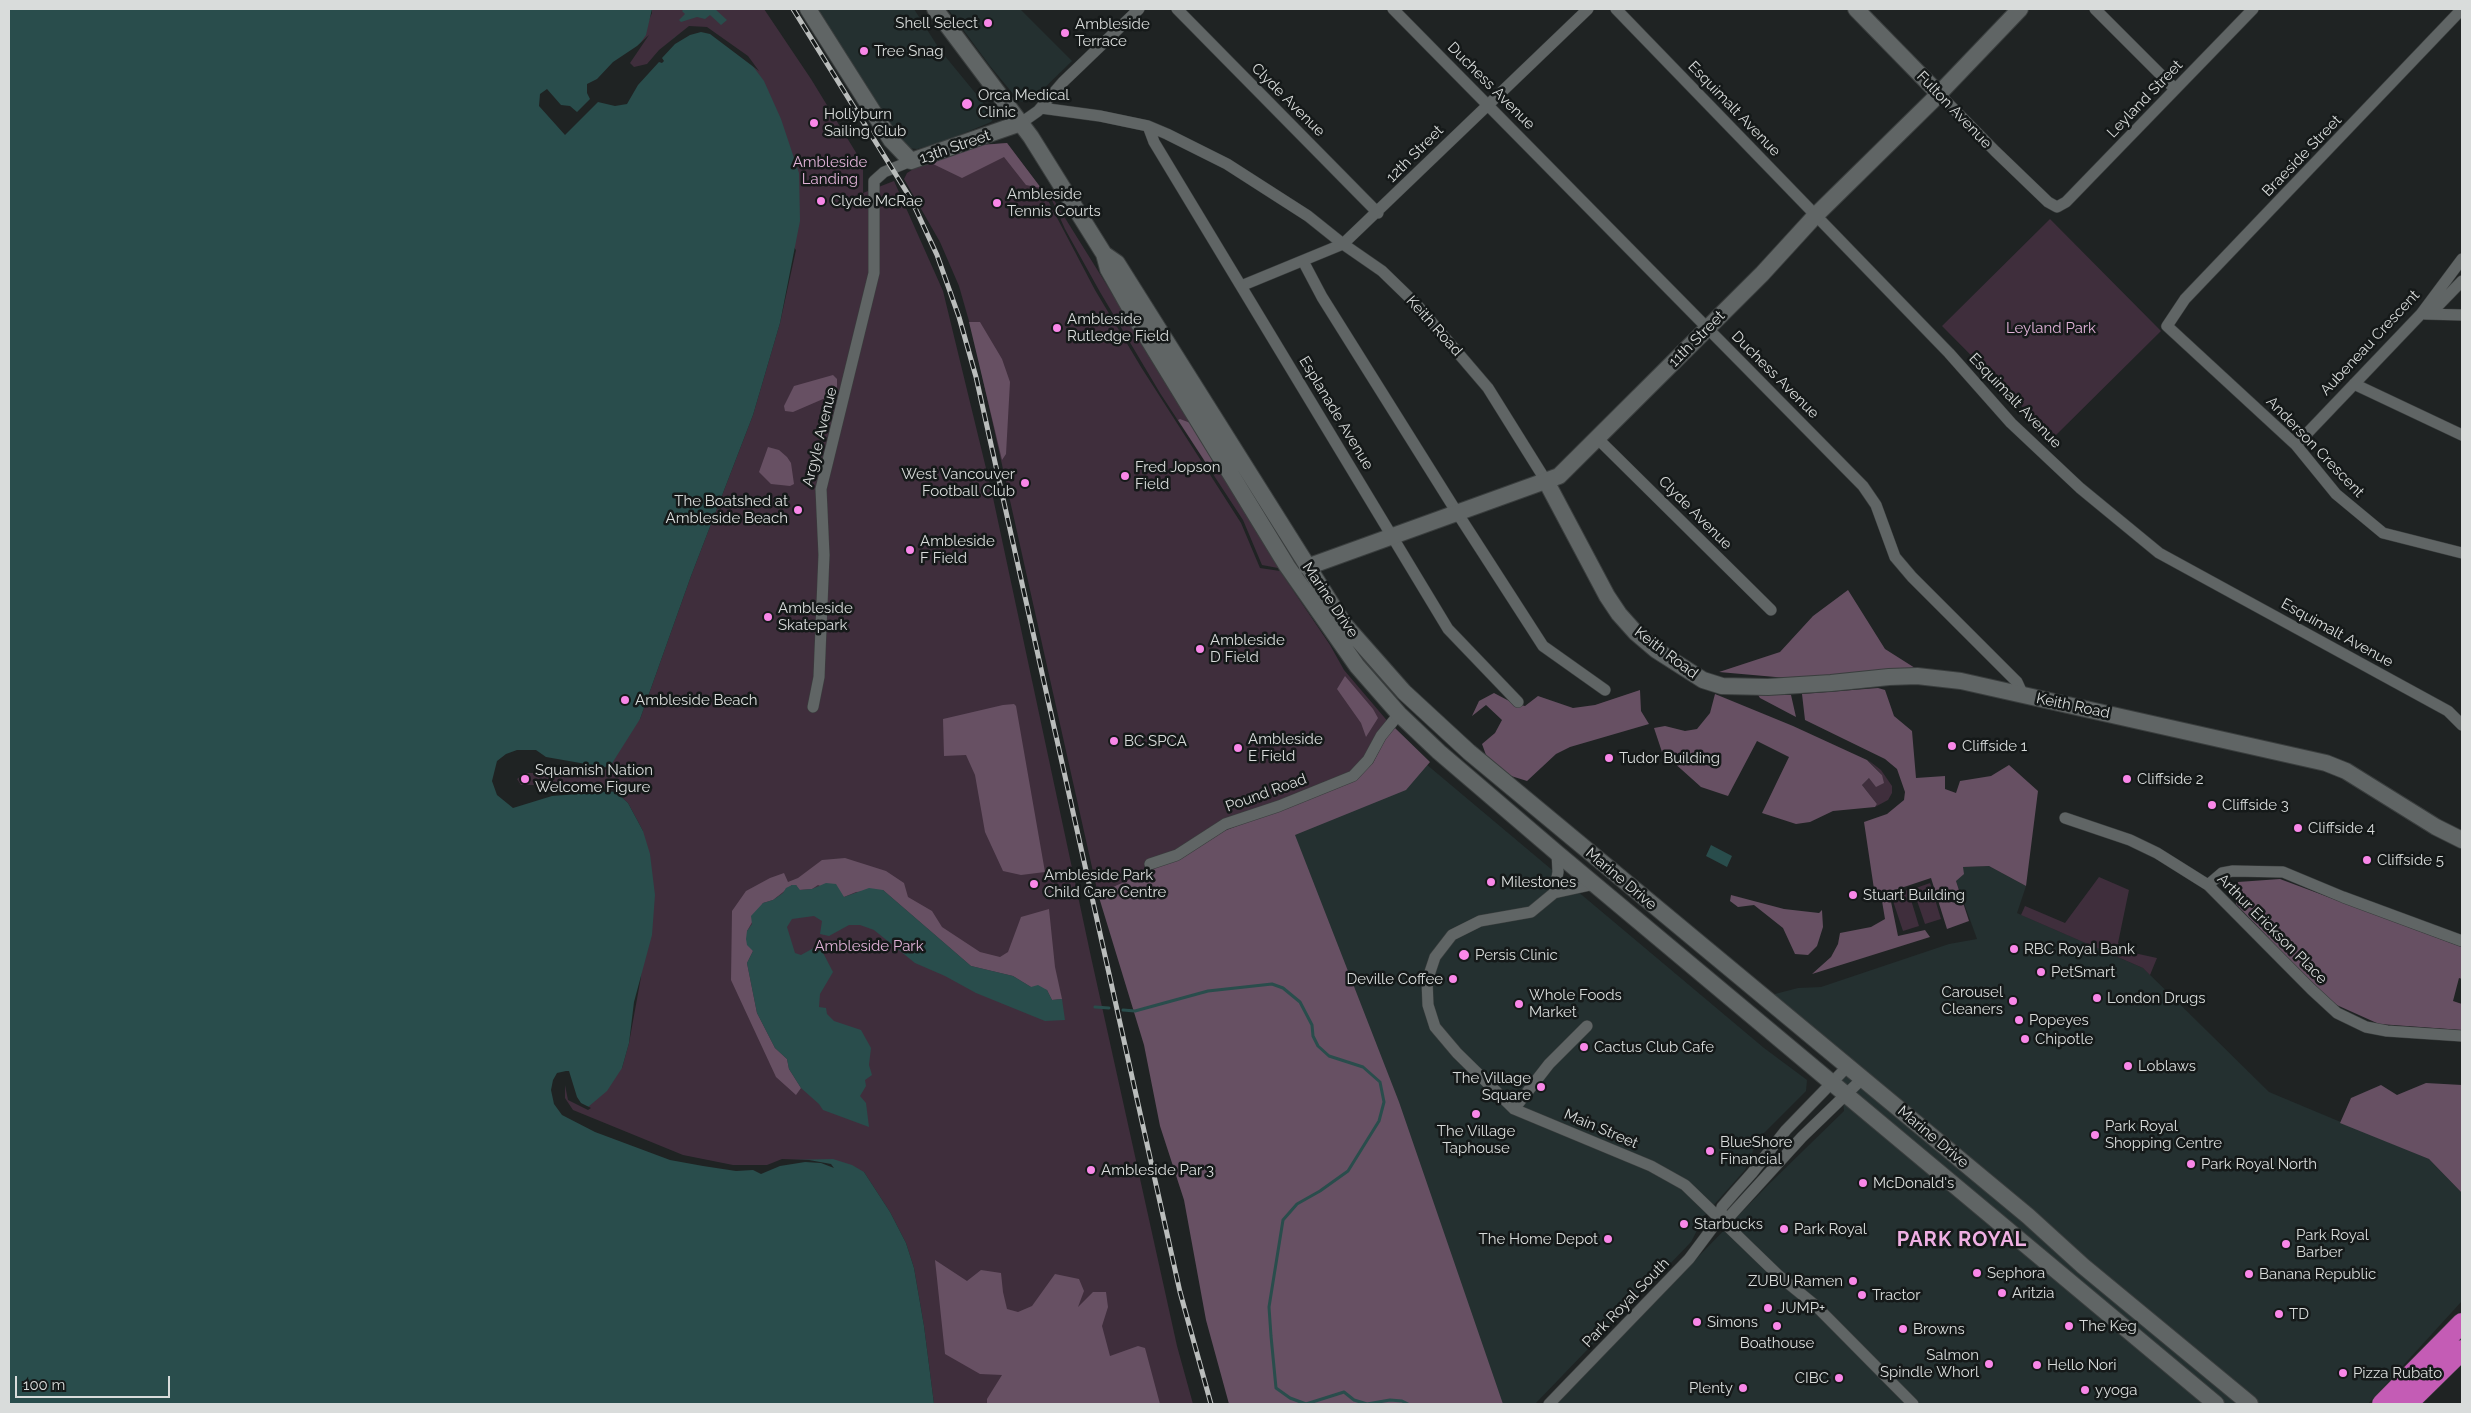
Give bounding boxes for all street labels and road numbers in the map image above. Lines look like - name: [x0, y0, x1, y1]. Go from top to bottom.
- street label: Duchess Avenue: [1443, 38, 1539, 134]
- street label: Leyland Street: [2103, 56, 2187, 142]
- street label: Esquimalt Avenue: [1684, 58, 1784, 160]
- street label: Clyde Avenue: [1247, 59, 1329, 141]
- street label: Fulton Avenue: [1913, 68, 1995, 152]
- street label: Braeside Street: [2259, 112, 2345, 200]
- street label: 12th Street: [1383, 122, 1447, 186]
- street label: 13th Street: [917, 127, 993, 167]
- street label: Aubeneau Crescent: [2317, 287, 2423, 399]
- street label: Keith Road: [1402, 292, 1466, 360]
- street label: 11th Street: [1665, 307, 1729, 371]
- street label: Duchess Avenue: [1727, 327, 1823, 423]
- street label: Esquimalt Avenue: [1965, 350, 2065, 452]
- street label: Esplanade Avenue: [1295, 353, 1377, 473]
- street label: Argyle Avenue: [799, 385, 841, 489]
- street label: Anderson Crescent: [2262, 393, 2368, 501]
- street label: Clyde Avenue: [1654, 472, 1736, 554]
- street label: Marine Drive: [1298, 559, 1362, 641]
- street label: Esquimalt Avenue: [2278, 595, 2396, 671]
- street label: Keith Road: [1631, 623, 1701, 683]
- street label: Keith Road: [2035, 689, 2111, 723]
- street label: Pound Road: [1223, 770, 1309, 816]
- street label: Marine Drive: [1582, 844, 1660, 914]
- street label: Arthur Erickson Place: [2213, 870, 2331, 988]
- street label: Marine Drive: [1894, 1102, 1972, 1172]
- street label: Main Street: [1561, 1105, 1641, 1153]
- street label: Park Royal South: [1579, 1255, 1673, 1351]

